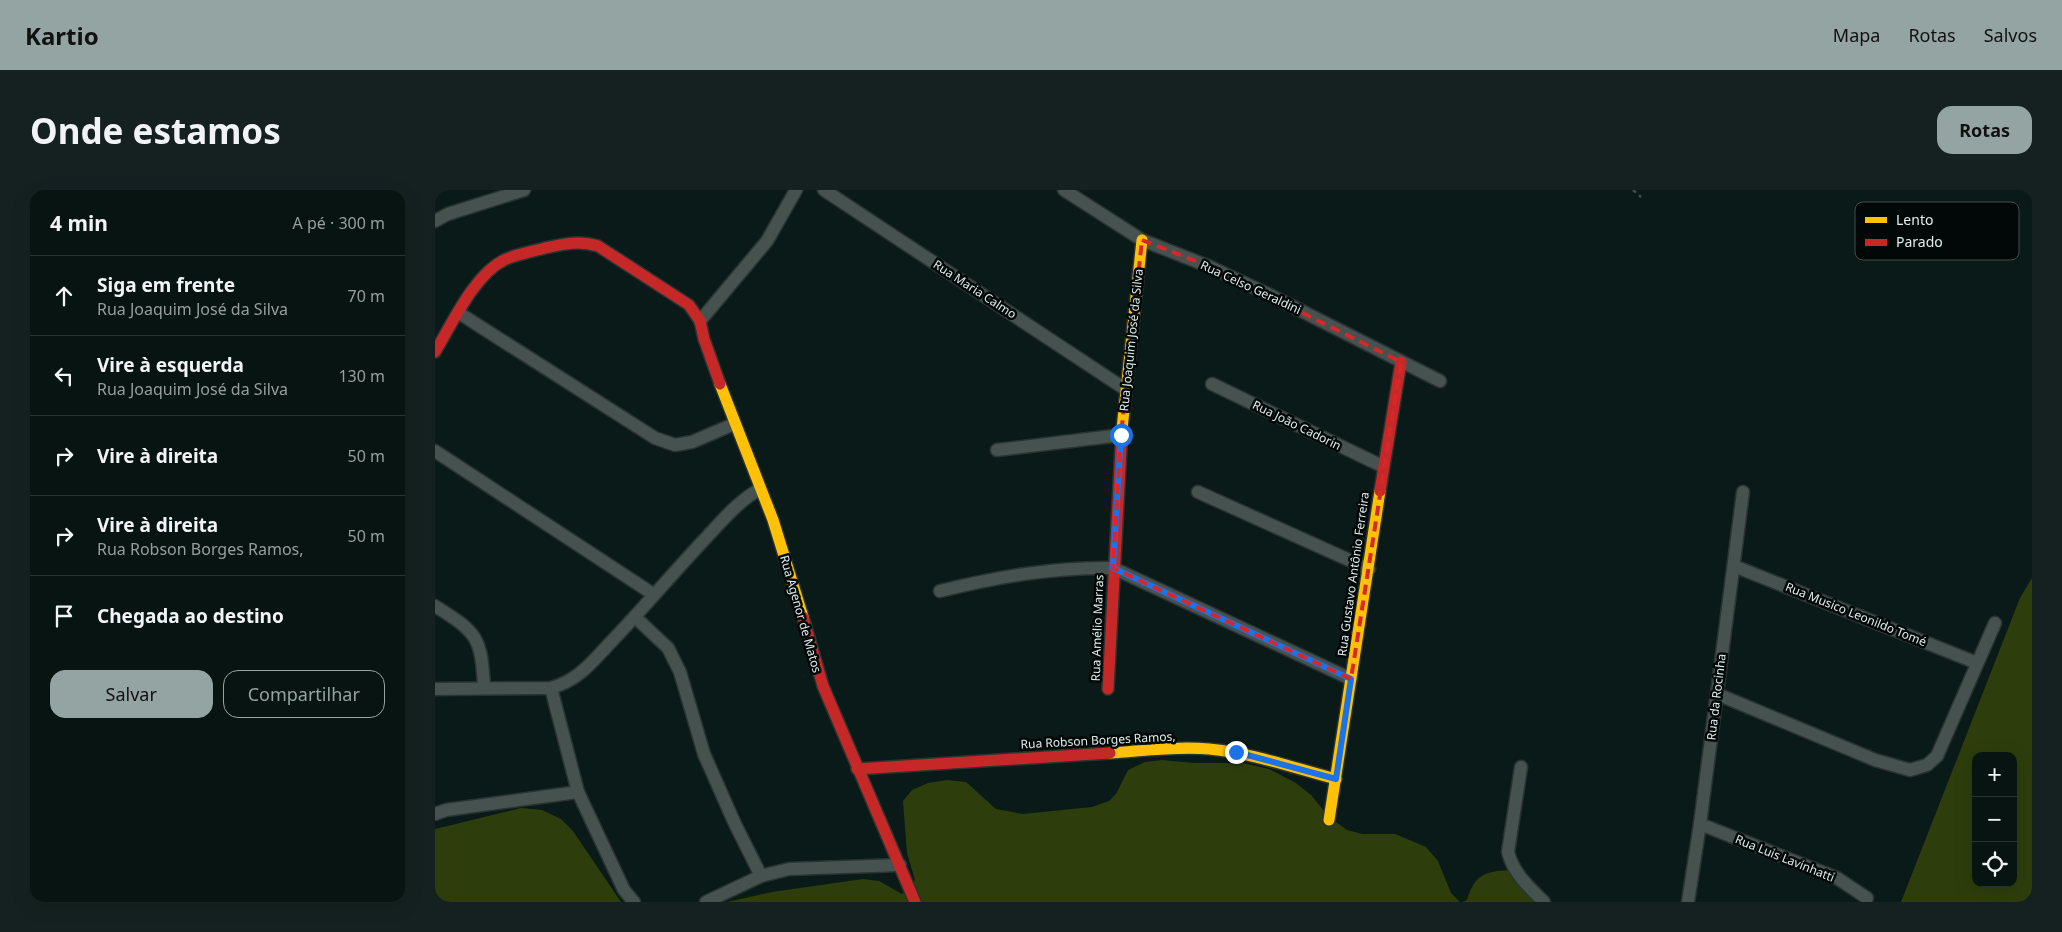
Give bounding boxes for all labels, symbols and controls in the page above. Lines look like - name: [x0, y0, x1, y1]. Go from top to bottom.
- text: Kartio: [25, 19, 99, 52]
- text: Mapa: [1833, 23, 1880, 47]
- text: Rotas: [1908, 23, 1956, 47]
- text: Salvos: [1984, 23, 2037, 47]
- button: Rotas: [1937, 106, 2032, 154]
- text: Onde estamos: [30, 107, 281, 154]
- legend: [1855, 202, 2019, 260]
- text: 4 min: [50, 209, 108, 237]
- text: Lento: [1896, 210, 1933, 229]
- text: A pé · 300 m: [293, 212, 385, 234]
- text: Parado: [1896, 232, 1943, 251]
- street label: Rua Maria Calmo: [930, 256, 1020, 322]
- street label: Rua Celso Geraldini: [1198, 256, 1304, 318]
- street label: Rua Joaquim José da Silva: [1115, 268, 1147, 412]
- text: Siga em frente: [97, 272, 235, 298]
- icon: ahead: [50, 282, 78, 310]
- text: 70 m: [348, 285, 385, 307]
- text: Rua Joaquim José da Silva: [97, 298, 288, 320]
- text: Vire à esquerda: [97, 352, 244, 378]
- icon: left: [50, 362, 78, 390]
- text: 130 m: [338, 365, 385, 387]
- text: Rua Joaquim José da Silva: [97, 378, 288, 400]
- street label: Rua João Cadorin: [1250, 396, 1344, 454]
- route start: [1110, 424, 1133, 447]
- icon: right: [50, 442, 78, 470]
- text: Vire à direita: [97, 443, 218, 469]
- text: 50 m: [348, 445, 385, 467]
- street label: Rua Gustavo Antônio Ferreira: [1333, 491, 1373, 657]
- text: Vire à direita: [97, 512, 218, 538]
- icon: right: [50, 522, 78, 550]
- text: 50 m: [348, 525, 385, 547]
- text: Rua Robson Borges Ramos,: [97, 538, 304, 560]
- street label: Rua Agenor de Matos: [776, 553, 826, 675]
- street label: Rua Amélio Marras: [1087, 574, 1107, 682]
- street label: Rua Musico Leonildo Tomé: [1783, 578, 1929, 650]
- icon: arrive: [50, 602, 78, 630]
- text: Chegada ao destino: [97, 603, 284, 629]
- street label: Rua da Rocinha: [1702, 653, 1730, 741]
- button: Salvar: [50, 670, 213, 718]
- button: Compartilhar: [223, 670, 385, 718]
- street label: Rua Robson Borges Ramos,: [1020, 727, 1176, 753]
- route end: [1225, 741, 1248, 764]
- map controls: [1972, 752, 2017, 887]
- button: +: [1972, 752, 2017, 797]
- button: −: [1972, 797, 2017, 842]
- street label: Rua Luis Lavinhatti: [1733, 830, 1837, 886]
- button: locate: [1972, 842, 2017, 887]

